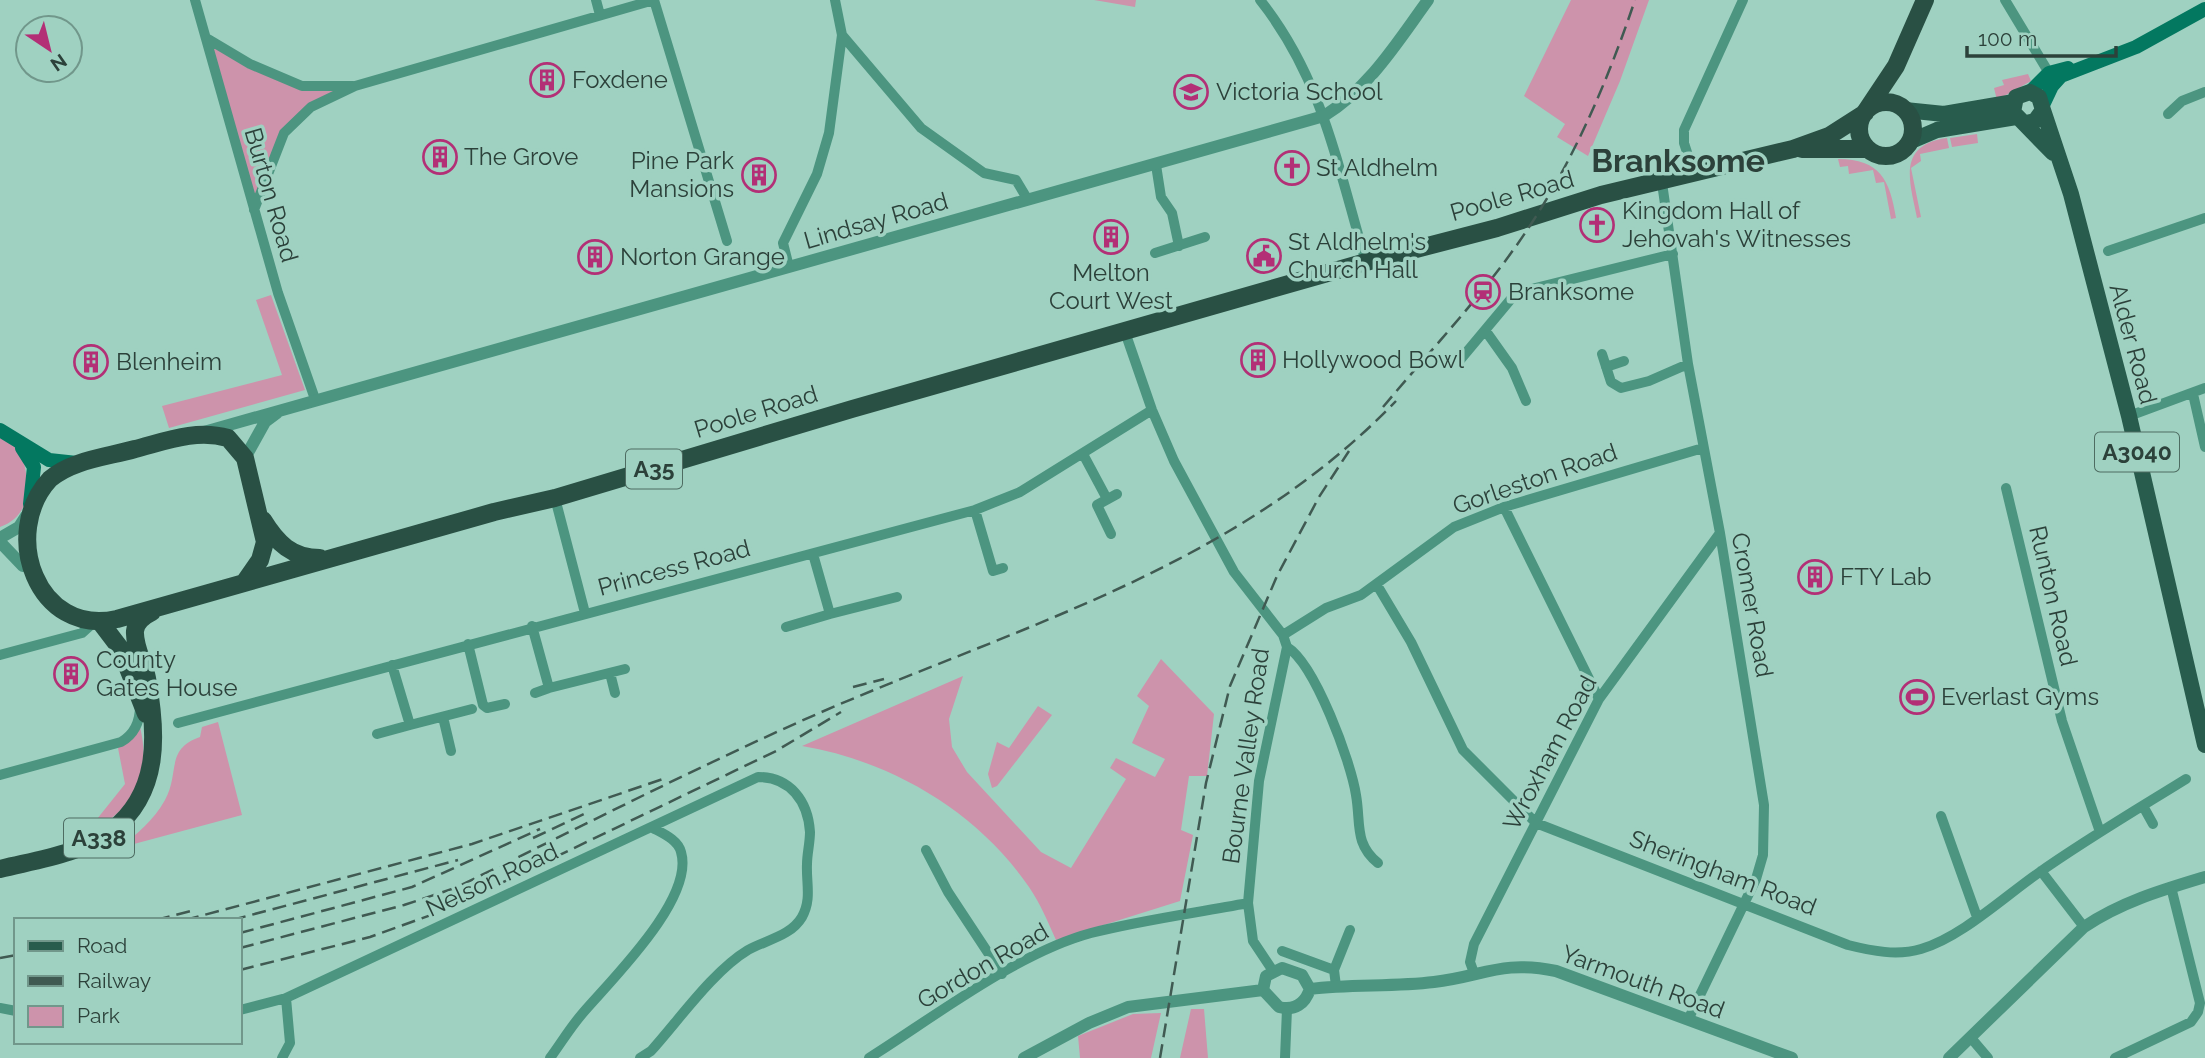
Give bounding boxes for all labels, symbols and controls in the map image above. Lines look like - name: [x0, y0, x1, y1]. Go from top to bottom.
- north arrow: [14, 14, 84, 84]
- scale bar: [1967, 14, 2116, 58]
- text: 100 m: [1978, 26, 2037, 51]
- text: N: [47, 50, 71, 76]
- building icon: Foxdene: [528, 61, 566, 99]
- place label: Foxdene: [572, 65, 668, 94]
- school or university icon: Victoria School: [1172, 73, 1210, 111]
- place label: Victoria School: [1216, 77, 1383, 106]
- street label: Burton Road: [238, 124, 305, 265]
- building icon: The Grove: [421, 138, 459, 176]
- place label: The Grove: [464, 142, 578, 171]
- district label: Branksome: [1591, 142, 1765, 179]
- place label: Pine Park Mansions: [629, 146, 734, 203]
- church icon: St Aldhelm: [1273, 149, 1311, 187]
- place label: St Aldhelm: [1316, 153, 1438, 182]
- building icon: Pine Park Mansions: [740, 156, 778, 194]
- street label: Poole Road: [1447, 164, 1577, 227]
- street label: Lindsay Road: [800, 186, 951, 255]
- place label: Kingdom Hall of Jehovah's Witnesses: [1622, 196, 1851, 253]
- church icon: Kingdom Hall of Jehovah's Witnesses: [1578, 206, 1616, 244]
- building icon: Melton Court West: [1092, 218, 1130, 256]
- place label: St Aldhelm's Church Hall: [1288, 227, 1426, 284]
- public building icon: St Aldhelm's Church Hall: [1245, 237, 1283, 275]
- building icon: Norton Grange: [576, 238, 614, 276]
- place label: Norton Grange: [620, 242, 785, 271]
- place label: Melton Court West: [1049, 258, 1173, 315]
- station icon: Branksome: [1464, 273, 1502, 311]
- place label: Branksome: [1508, 277, 1634, 306]
- street label: Alder Road: [2104, 281, 2163, 407]
- building icon: Hollywood Bowl: [1239, 341, 1277, 379]
- building icon: Blenheim: [72, 343, 110, 381]
- place label: Hollywood Bowl: [1282, 345, 1464, 374]
- place label: Blenheim: [116, 347, 222, 376]
- street label: Poole Road: [691, 379, 821, 444]
- road number: A3040: [2095, 432, 2179, 472]
- street label: Gorleston Road: [1449, 437, 1621, 520]
- road number: A35: [626, 449, 682, 489]
- street label: Runton Road: [2023, 523, 2084, 669]
- street label: Cromer Road: [1725, 530, 1779, 680]
- street label: Princess Road: [594, 533, 753, 602]
- building icon: FTY Lab: [1796, 558, 1834, 596]
- place label: FTY Lab: [1840, 562, 1932, 591]
- place label: County Gates House: [96, 645, 238, 702]
- street label: Bourne Valley Road: [1216, 646, 1275, 866]
- building icon: County Gates House: [52, 655, 90, 693]
- street label: Wroxham Road: [1497, 671, 1602, 835]
- sports icon: Everlast Gyms: [1898, 678, 1936, 716]
- place label: Everlast Gyms: [1941, 682, 2099, 711]
- road number: A338: [64, 818, 134, 858]
- street label: Sheringham Road: [1626, 824, 1821, 922]
- street label: Nelson Road: [421, 836, 562, 923]
- street label: Gordon Road: [912, 916, 1053, 1015]
- legend: [14, 918, 242, 1044]
- text: Road: [77, 933, 127, 958]
- street label: Yarmouth Road: [1558, 939, 1729, 1024]
- text: Railway: [77, 968, 151, 993]
- text: Park: [77, 1003, 120, 1028]

